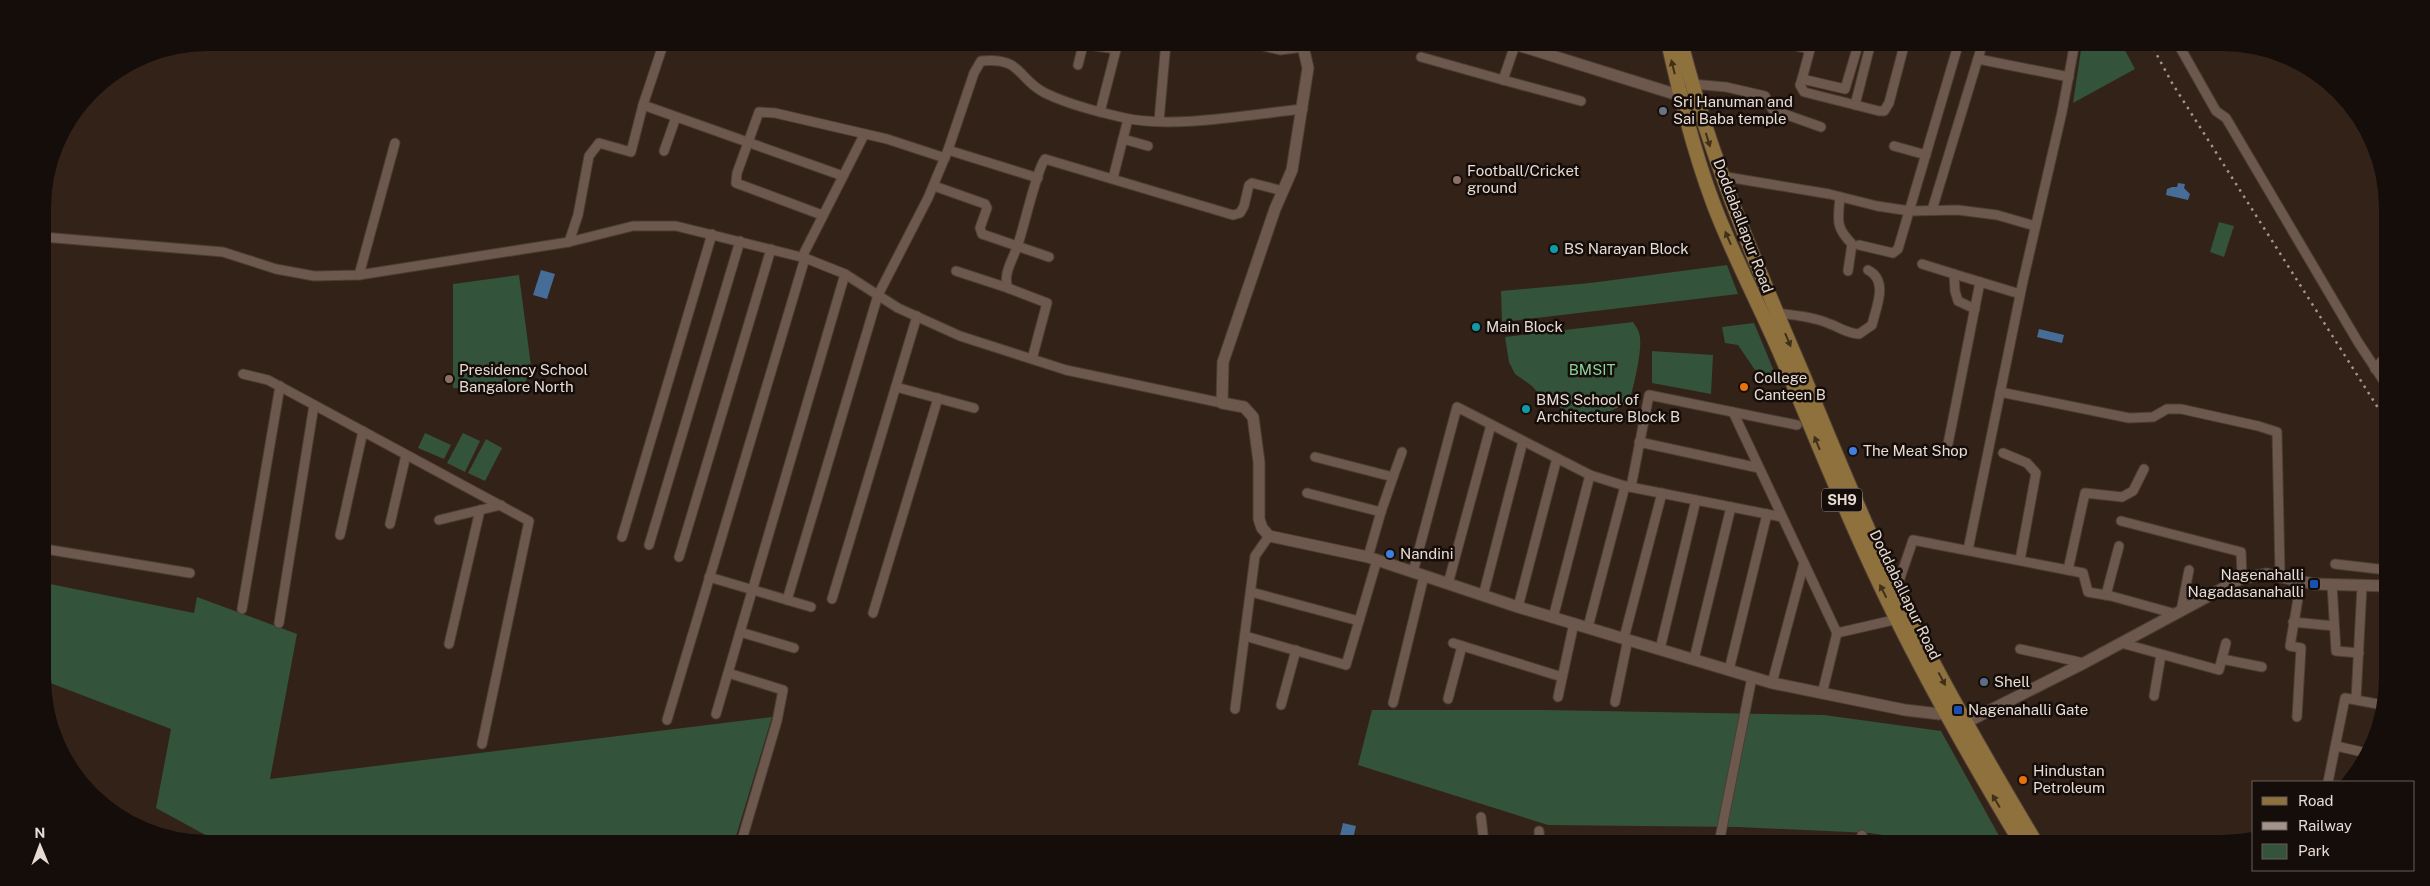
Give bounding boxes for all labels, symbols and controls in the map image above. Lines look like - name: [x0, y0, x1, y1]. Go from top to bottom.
- one-way arrow: [1669, 59, 1677, 74]
- place label: Sri Hanuman and Sai Baba temple: [1673, 93, 1793, 127]
- marker: Sri Hanuman and Sai Baba temple: [1657, 105, 1669, 117]
- one-way arrow: [1705, 133, 1713, 148]
- street label: Doddaballapur Road: [1710, 156, 1777, 295]
- place label: Football/Cricket ground: [1467, 162, 1580, 196]
- marker: Football/Cricket ground: [1451, 174, 1463, 186]
- one-way arrow: [1724, 230, 1732, 245]
- place label: BS Narayan Block: [1564, 240, 1689, 257]
- marker: BS Narayan Block: [1548, 243, 1560, 255]
- place label: Main Block: [1486, 318, 1563, 335]
- marker: Main Block: [1470, 321, 1482, 333]
- one-way arrow: [1785, 333, 1793, 347]
- place label: Presidency School Bangalore North: [459, 361, 588, 395]
- park label: BMSIT: [1569, 361, 1615, 378]
- place label: College Canteen B: [1754, 369, 1826, 403]
- marker: Presidency School Bangalore North: [443, 373, 455, 385]
- marker: College Canteen B: [1738, 381, 1750, 393]
- place label: BMS School of Architecture Block B: [1536, 391, 1680, 425]
- marker: BMS School of Architecture Block B: [1520, 403, 1532, 415]
- one-way arrow: [1812, 436, 1820, 450]
- place label: The Meat Shop: [1863, 442, 1968, 459]
- marker: The Meat Shop: [1847, 445, 1859, 457]
- road number: SH9: [1822, 488, 1862, 512]
- street label: Doddaballapur Road: [1867, 527, 1944, 662]
- place label: Nandini: [1400, 545, 1453, 562]
- marker: Nandini: [1384, 548, 1396, 560]
- place label: Nagenahalli Nagadasanahalli: [2188, 566, 2304, 600]
- marker: Nagenahalli Nagadasanahalli: [2308, 578, 2320, 590]
- one-way arrow: [1879, 584, 1887, 598]
- one-way arrow: [1938, 671, 1946, 686]
- place label: Shell: [1994, 673, 2030, 690]
- marker: Shell: [1978, 676, 1990, 688]
- place label: Nagenahalli Gate: [1968, 701, 2088, 718]
- marker: Nagenahalli Gate: [1952, 704, 1964, 716]
- place label: Hindustan Petroleum: [2033, 762, 2105, 796]
- marker: Hindustan Petroleum: [2017, 774, 2029, 786]
- legend: [2252, 781, 2415, 871]
- text: Road: [2298, 792, 2334, 809]
- one-way arrow: [1992, 795, 2001, 808]
- text: Railway: [2298, 817, 2352, 834]
- north arrow: [15, 821, 65, 871]
- text: N: [34, 825, 45, 841]
- text: Park: [2298, 842, 2330, 859]

